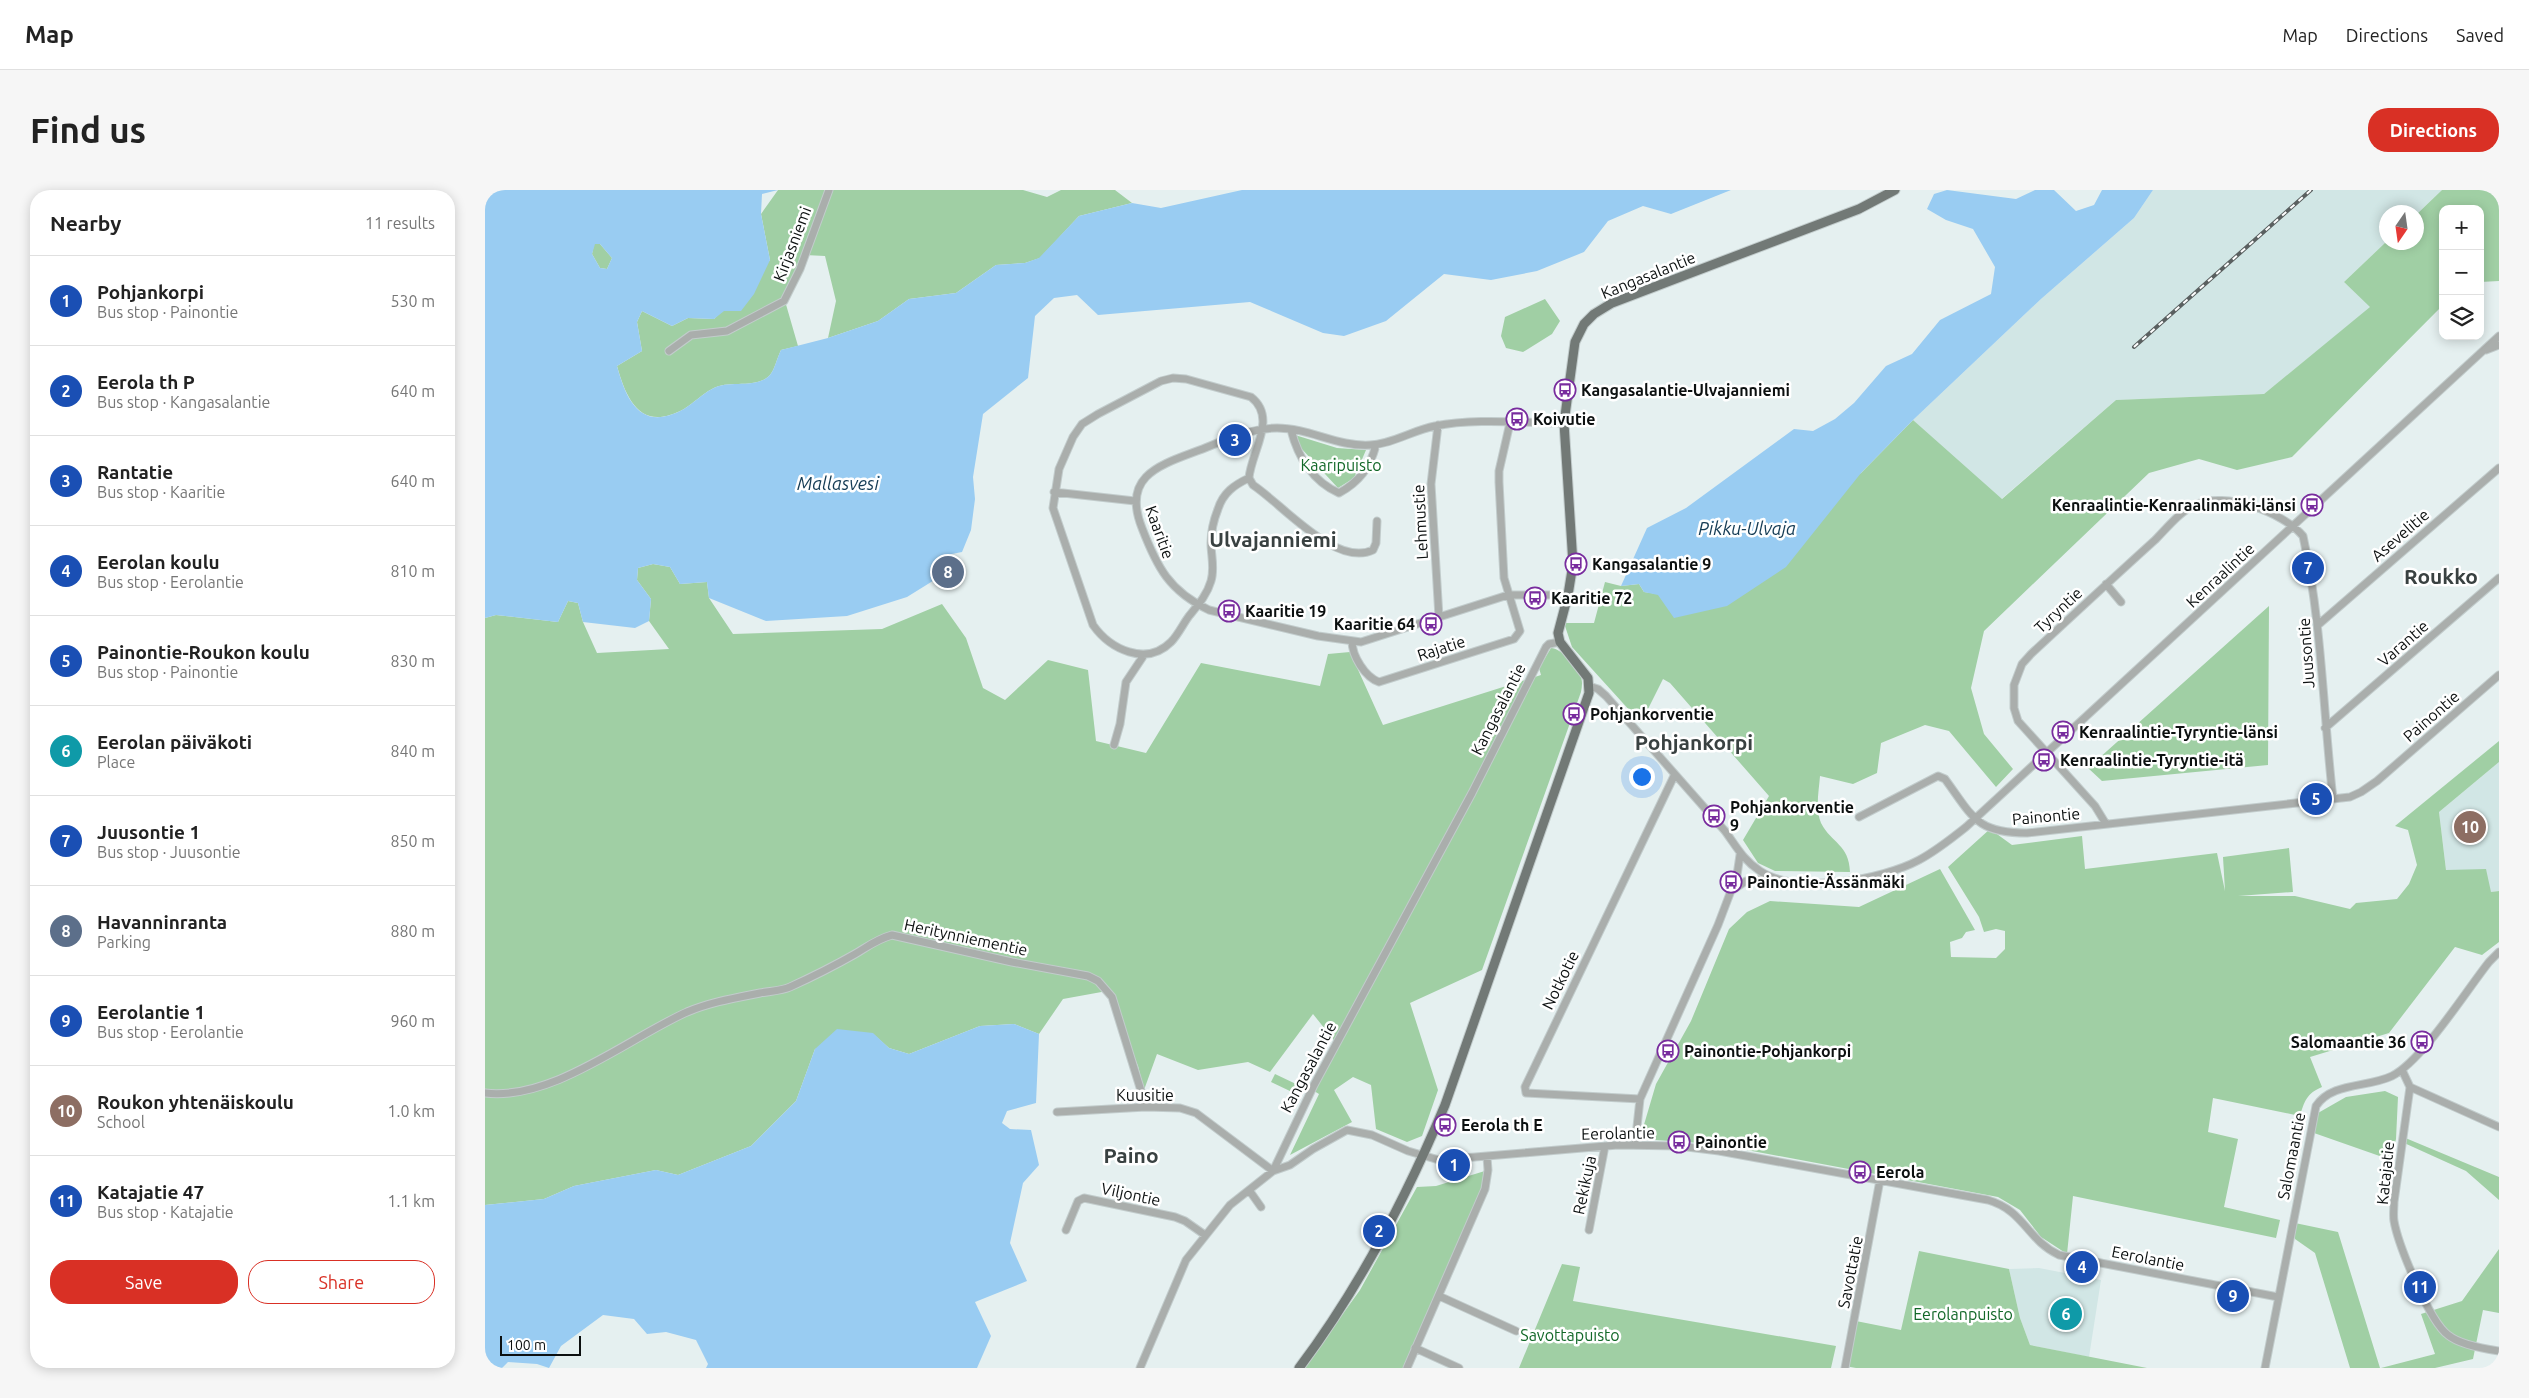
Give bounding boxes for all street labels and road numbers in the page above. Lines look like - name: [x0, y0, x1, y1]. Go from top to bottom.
- street label: Kirjasniemi: [770, 204, 814, 284]
- street label: Kangasalantie: [1598, 248, 1698, 302]
- street label: Lehmustie: [1409, 484, 1431, 560]
- street label: Kaaritie: [1142, 503, 1178, 561]
- street label: Asevelitie: [2368, 505, 2432, 565]
- street label: Kenraalintie: [2182, 539, 2258, 611]
- street label: Tyryntie: [2030, 583, 2086, 637]
- street label: Varantie: [2374, 616, 2432, 670]
- street label: Juusontie: [2295, 617, 2317, 689]
- street label: Rajatie: [1415, 632, 1467, 664]
- street label: Kangasalantie: [1467, 660, 1529, 758]
- street label: Painontie: [2399, 687, 2463, 745]
- street label: Painontie: [2011, 804, 2081, 828]
- street label: Heritynniementie: [903, 915, 1029, 959]
- street label: Notkotie: [1538, 948, 1582, 1012]
- street label: Kangasalantie: [1277, 1019, 1339, 1115]
- street label: Kuusitie: [1116, 1086, 1174, 1104]
- street label: Salomaantie: [2274, 1111, 2308, 1201]
- street label: Eerolantie: [1581, 1123, 1655, 1143]
- street label: Katajatie: [2373, 1140, 2397, 1206]
- street label: Rekikuja: [1569, 1154, 1599, 1216]
- street label: Viljontie: [1100, 1179, 1162, 1209]
- street label: Savottatie: [1834, 1234, 1866, 1310]
- street label: Eerolantie: [2110, 1242, 2186, 1274]

